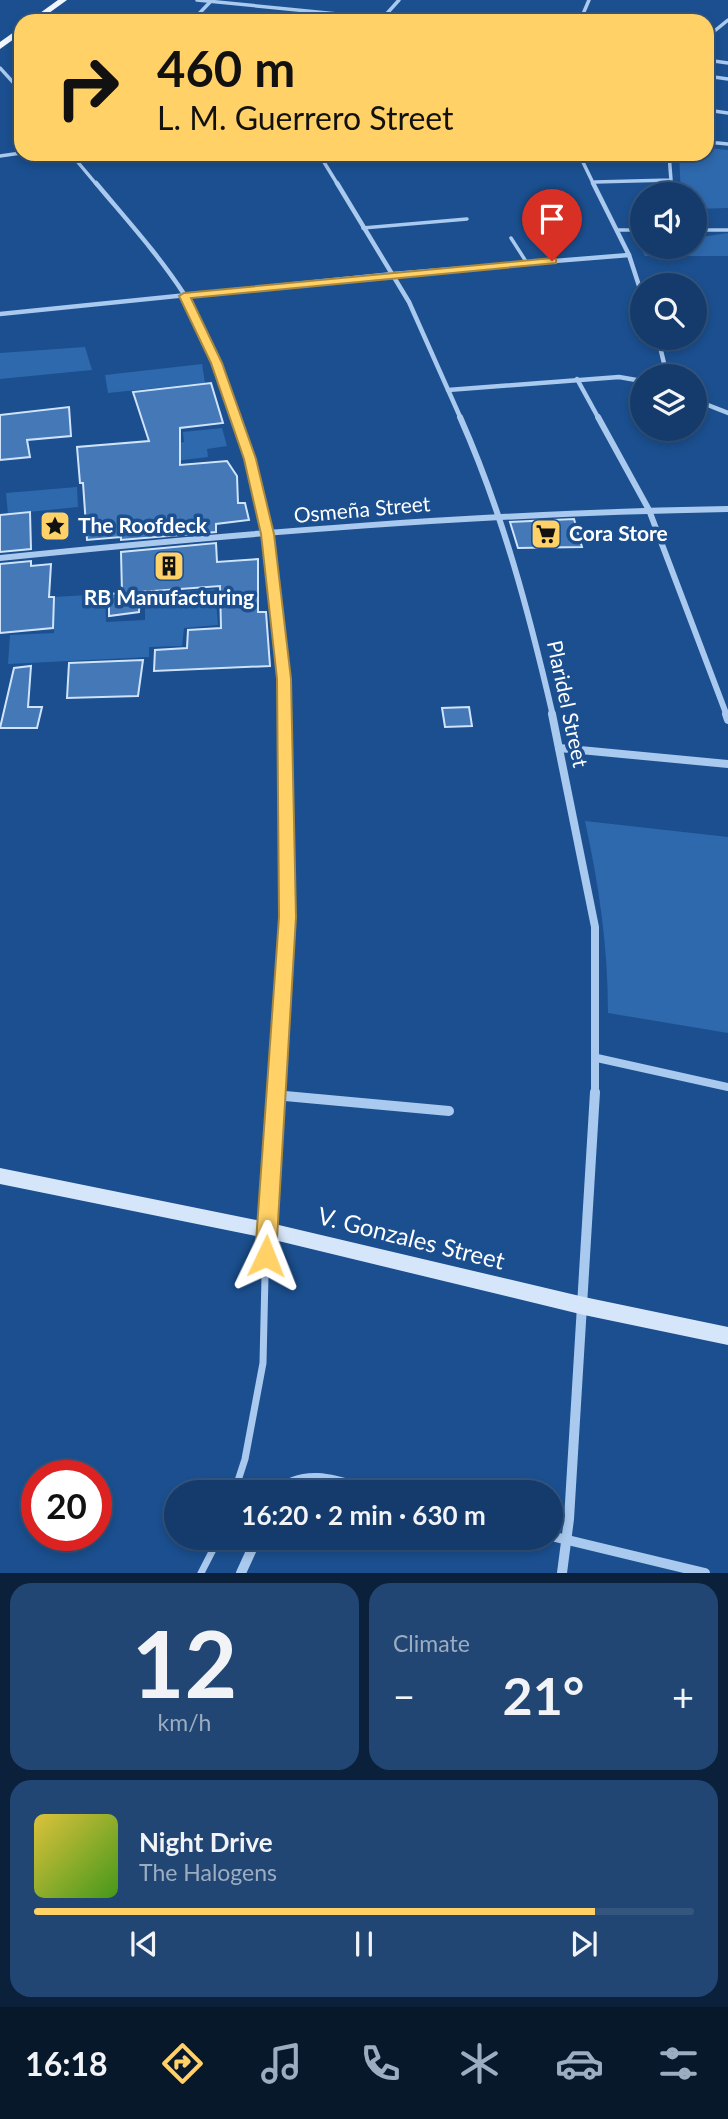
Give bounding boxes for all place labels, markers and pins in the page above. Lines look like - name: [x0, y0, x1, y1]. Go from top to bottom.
- pin: [522, 189, 582, 261]
- place icon: The Roofdeck: [38, 509, 72, 543]
- place label: The Roofdeck: [78, 512, 208, 537]
- supermarket icon: Cora Store: [529, 517, 563, 551]
- place label: Cora Store: [569, 520, 668, 545]
- building icon: RB Manufacturing: [152, 549, 186, 583]
- place label: RB Manufacturing: [84, 584, 254, 609]

